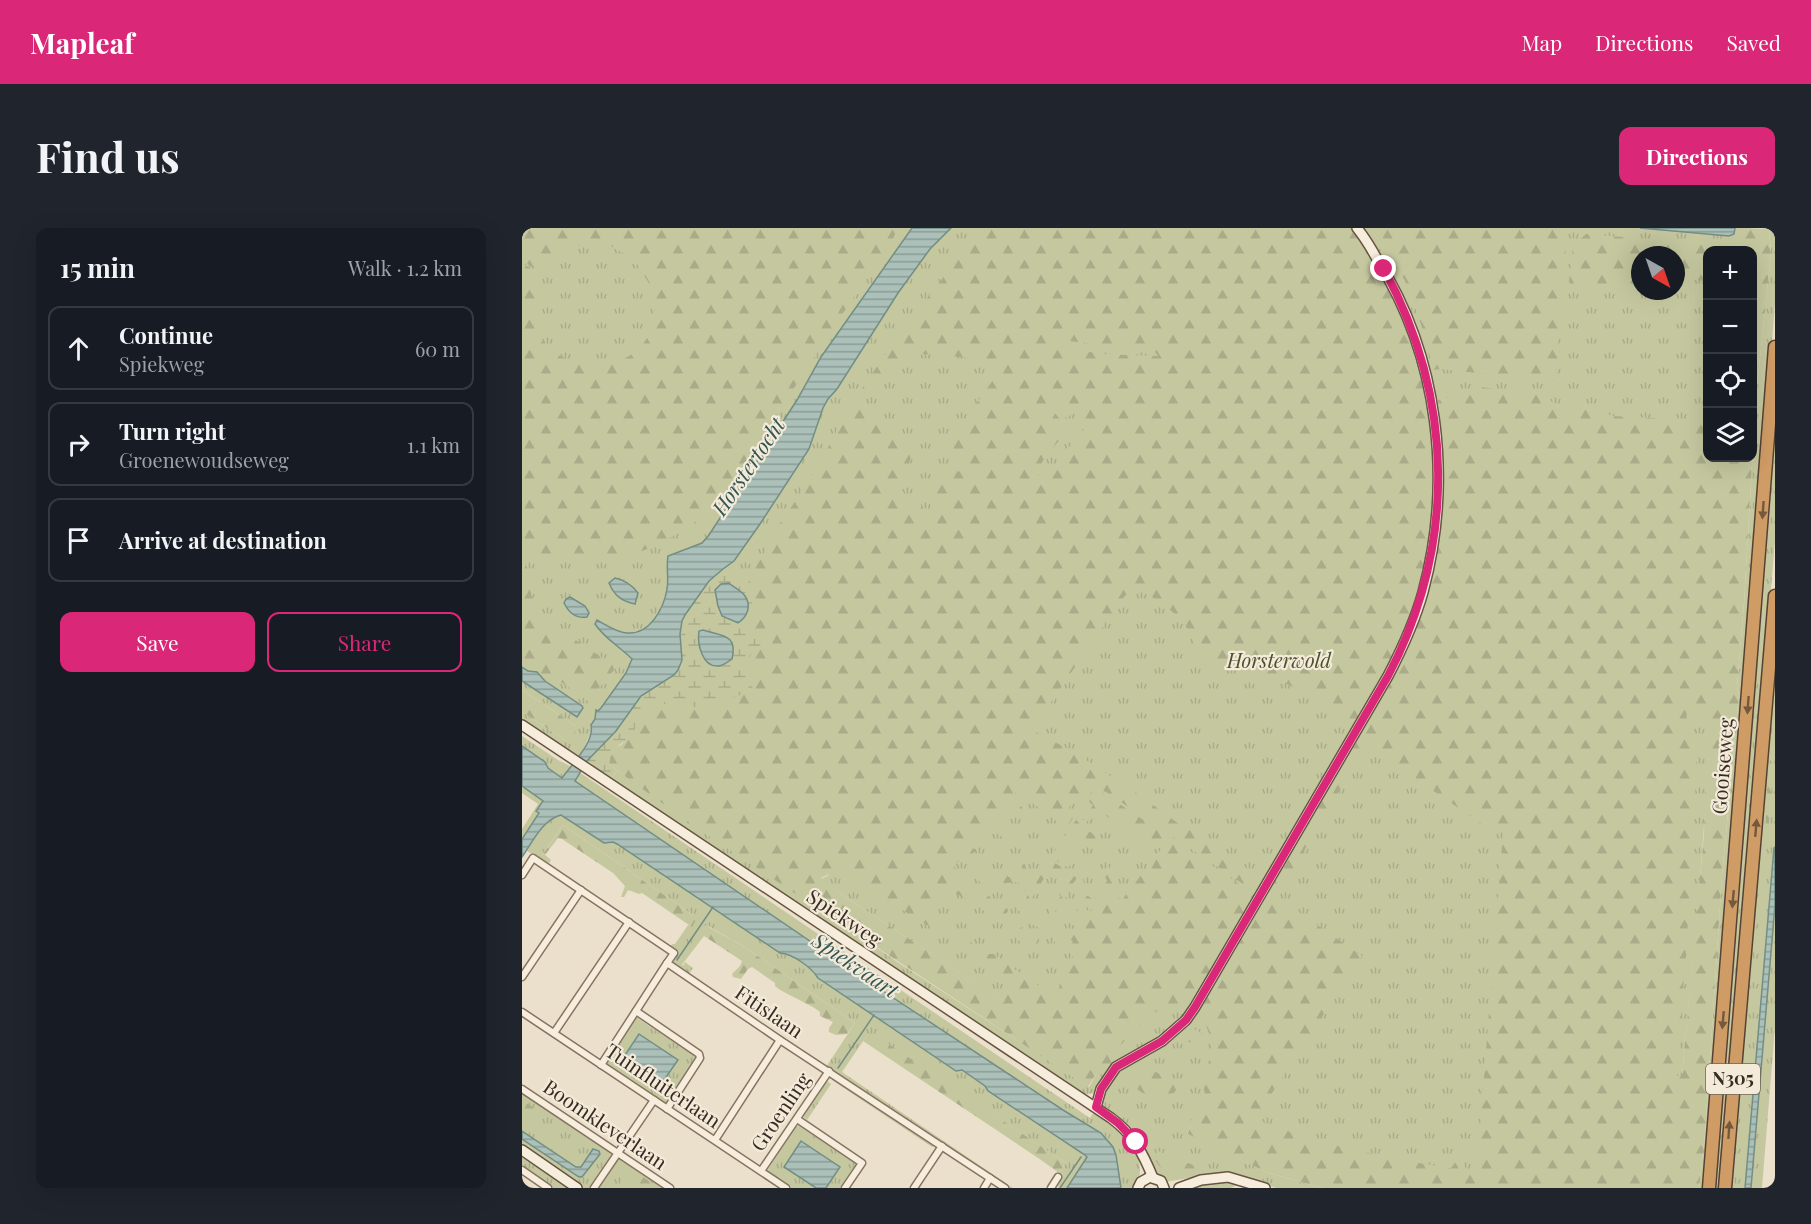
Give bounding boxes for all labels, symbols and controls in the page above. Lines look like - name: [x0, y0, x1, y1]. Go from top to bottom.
- text: Mapleaf: [30, 24, 134, 61]
- text: Map: [1521, 28, 1562, 56]
- text: Directions: [1595, 28, 1693, 56]
- text: Saved: [1726, 28, 1781, 56]
- button: Directions: [1619, 127, 1775, 185]
- text: Find us: [36, 128, 180, 184]
- north arrow: [1631, 246, 1685, 300]
- map controls: [1703, 246, 1757, 462]
- button: +: [1703, 246, 1757, 300]
- text: 15 min: [60, 250, 135, 285]
- text: Walk · 1.2 km: [348, 254, 462, 281]
- route end: [1370, 255, 1396, 281]
- button: −: [1703, 300, 1757, 354]
- text: Continue: [119, 320, 213, 350]
- icon: ahead: [62, 332, 95, 365]
- text: 60 m: [415, 335, 460, 362]
- text: Spiekweg: [119, 350, 204, 377]
- button: locate: [1703, 354, 1757, 408]
- button: layers: [1703, 408, 1757, 462]
- water label: Horstertocht: [704, 411, 791, 521]
- text: Turn right: [119, 416, 225, 446]
- icon: right: [62, 428, 95, 461]
- text: 1.1 km: [407, 431, 460, 458]
- text: Groenewoudseweg: [119, 446, 289, 473]
- one-way arrow: [1758, 501, 1768, 520]
- icon: arrive: [62, 524, 95, 557]
- text: Arrive at destination: [119, 525, 327, 555]
- button: Save: [60, 612, 255, 672]
- button: Share: [267, 612, 462, 672]
- park label: Horsterwold: [1226, 646, 1332, 673]
- one-way arrow: [1743, 695, 1752, 714]
- street label: Gooiseweg: [1705, 716, 1738, 815]
- one-way arrow: [1751, 819, 1761, 838]
- street label: Spiekweg: [802, 882, 888, 952]
- one-way arrow: [1728, 889, 1737, 908]
- water label: Spiekvaart: [807, 925, 905, 1004]
- street label: Fitislaan: [730, 978, 809, 1043]
- one-way arrow: [1718, 1011, 1728, 1030]
- street label: Tuinfluiterlaan: [601, 1036, 727, 1133]
- road number: N305: [1706, 1064, 1760, 1094]
- street label: Groenling: [744, 1066, 816, 1156]
- street label: Boomkleverlaan: [539, 1072, 673, 1175]
- one-way arrow: [1724, 1120, 1734, 1139]
- route start: [1122, 1128, 1148, 1154]

